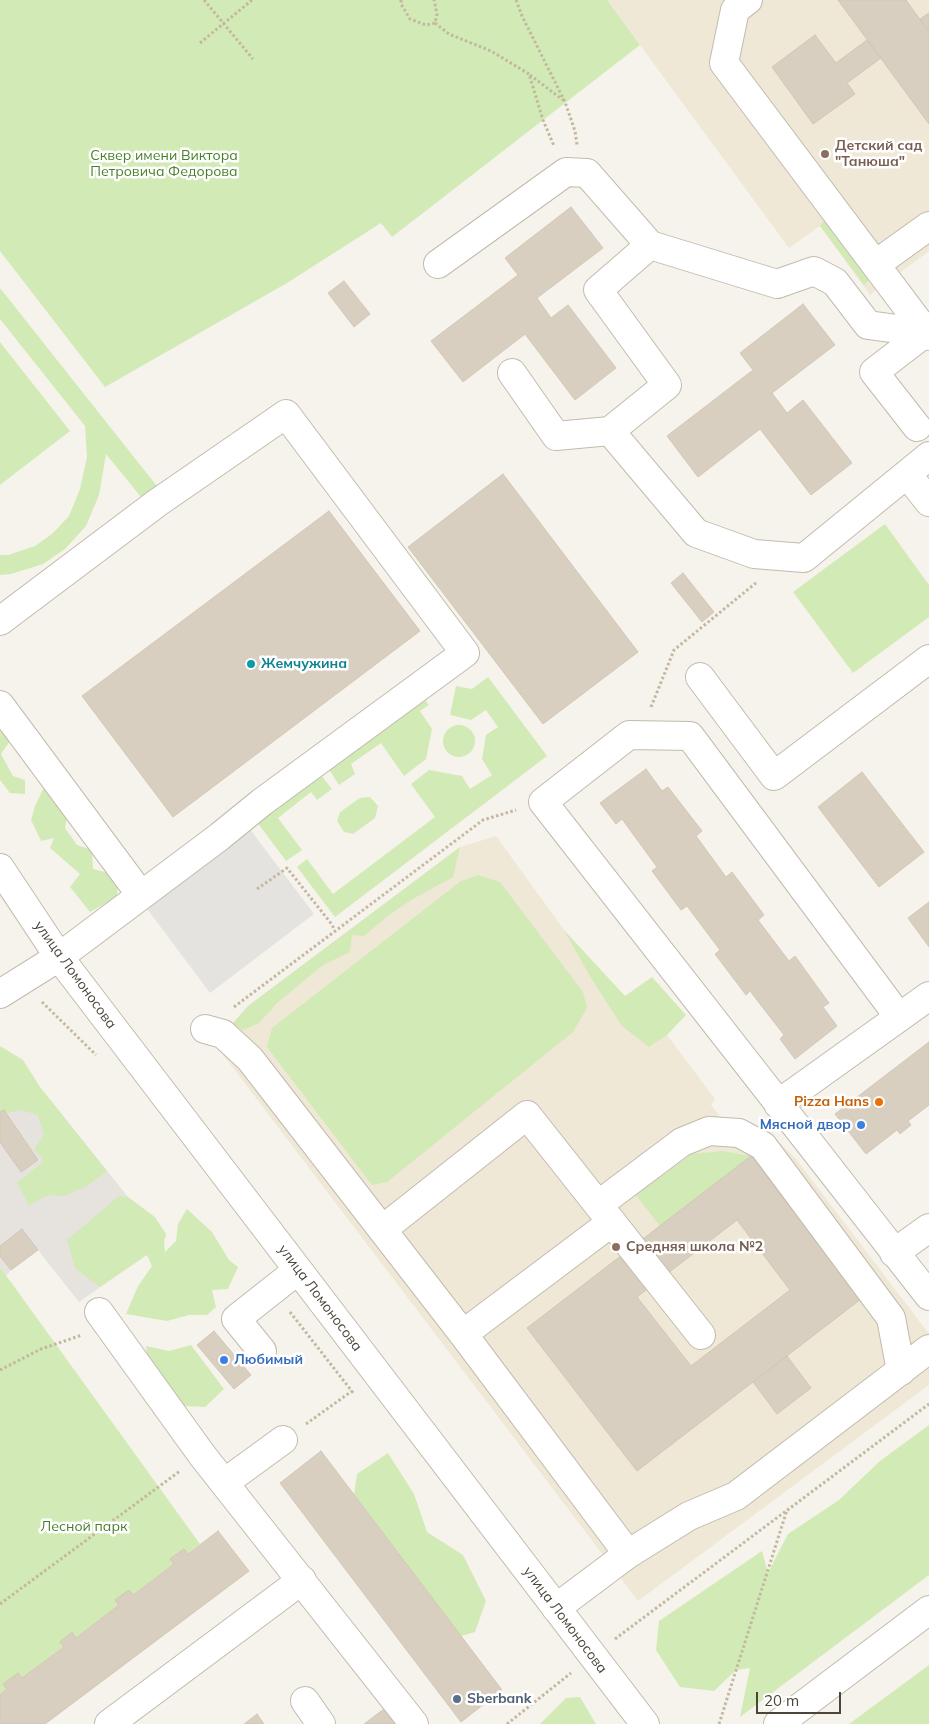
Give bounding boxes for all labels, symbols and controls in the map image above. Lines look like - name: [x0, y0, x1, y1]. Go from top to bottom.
- place label: Детский сад "Танюша": [835, 138, 922, 170]
- park label: Сквер имени Виктора Петровича Федорова: [90, 148, 238, 180]
- marker: Детский сад "Танюша": [819, 148, 831, 160]
- place label: Жемчужина: [261, 656, 347, 672]
- marker: Жемчужина: [245, 658, 257, 670]
- street label: улица Ломоносова: [30, 918, 120, 1032]
- place label: Pizza Hans: [794, 1094, 869, 1110]
- marker: Pizza Hans: [873, 1096, 885, 1108]
- place label: Мясной двор: [760, 1117, 851, 1133]
- marker: Мясной двор: [855, 1119, 867, 1131]
- place label: Средняя школа №2: [626, 1239, 763, 1255]
- street label: улица Ломоносова: [275, 1241, 365, 1355]
- marker: Средняя школа №2: [610, 1241, 622, 1253]
- place label: Любимый: [234, 1352, 303, 1368]
- marker: Любимый: [218, 1354, 230, 1366]
- park label: Лесной парк: [41, 1519, 127, 1535]
- street label: улица Ломоносова: [520, 1563, 610, 1677]
- scale bar: [759, 1682, 844, 1714]
- place label: Sberbank: [467, 1691, 531, 1707]
- text: 20 m: [764, 1691, 799, 1710]
- marker: Sberbank: [451, 1693, 463, 1705]

